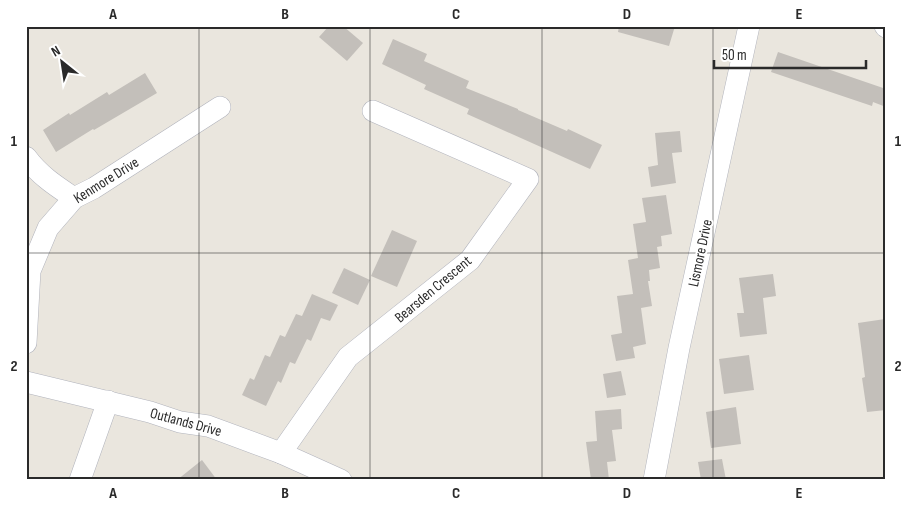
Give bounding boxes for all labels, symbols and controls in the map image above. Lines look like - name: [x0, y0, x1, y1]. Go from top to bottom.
- text: A: [108, 5, 117, 24]
- text: B: [281, 5, 289, 24]
- text: C: [452, 5, 460, 24]
- text: D: [623, 5, 631, 24]
- text: E: [796, 5, 803, 24]
- north arrow: [38, 38, 88, 88]
- scale bar: [714, 38, 867, 70]
- text: N: [48, 42, 63, 60]
- text: 50 m: [722, 46, 747, 65]
- text: 1: [11, 132, 18, 151]
- text: 1: [895, 132, 902, 151]
- street label: Kenmore Drive: [70, 153, 142, 208]
- street label: Lismore Drive: [684, 218, 717, 288]
- street label: Bearsden Crescent: [391, 251, 476, 327]
- text: 2: [10, 357, 18, 376]
- text: 2: [894, 357, 902, 376]
- street label: Outlands Drive: [148, 404, 224, 441]
- text: A: [108, 484, 117, 503]
- text: B: [281, 484, 289, 503]
- text: C: [452, 484, 460, 503]
- text: D: [623, 484, 631, 503]
- text: E: [796, 484, 803, 503]

